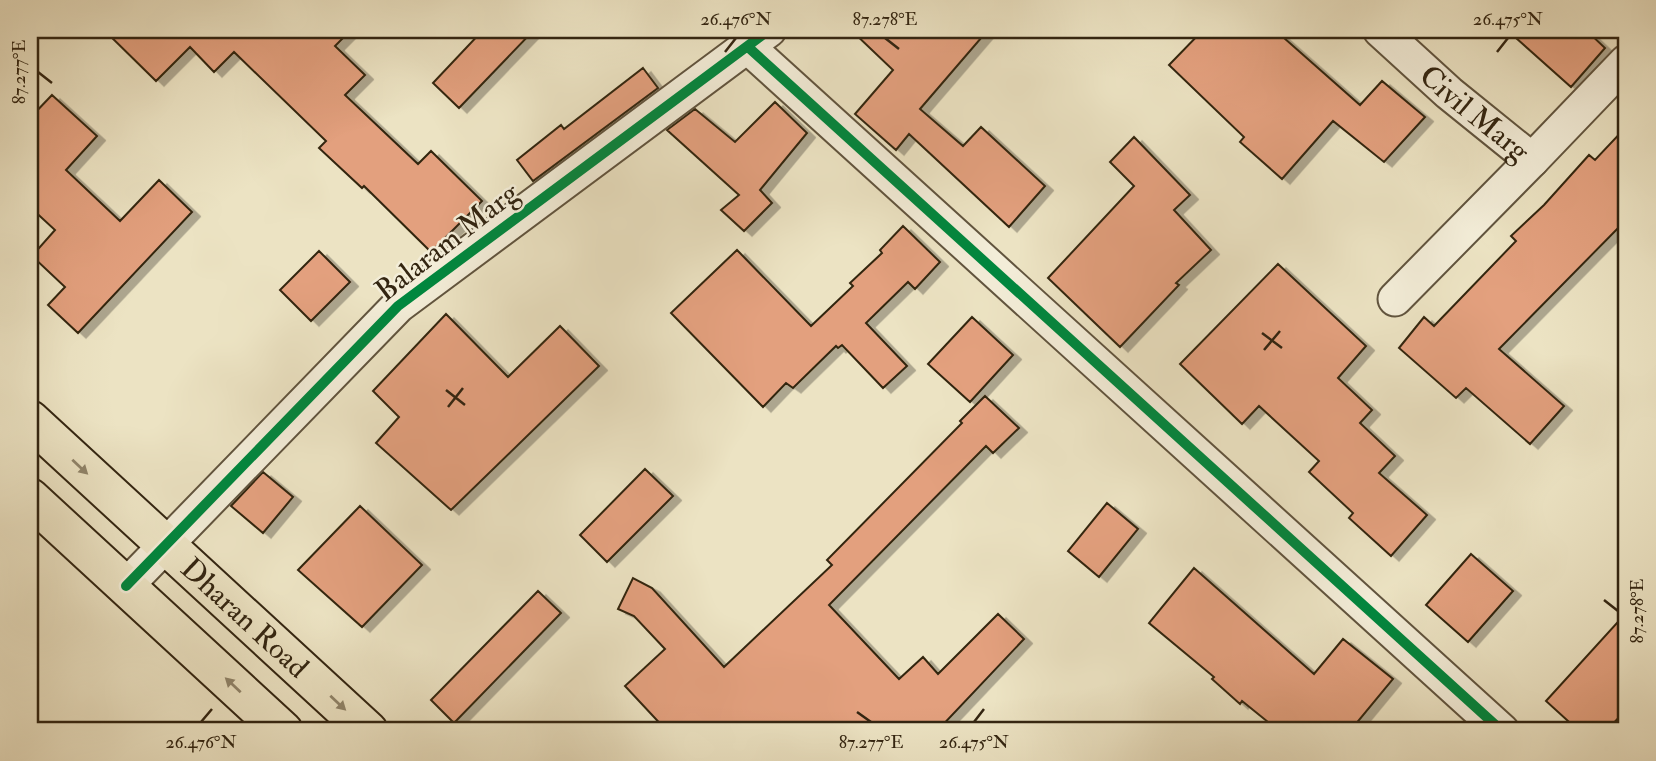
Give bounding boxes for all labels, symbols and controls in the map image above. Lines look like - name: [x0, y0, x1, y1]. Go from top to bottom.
- text: 26.476°N: [700, 8, 772, 31]
- text: 87.278°E: [853, 8, 917, 31]
- text: 26.475°N: [1473, 8, 1543, 31]
- text: 87.277°E: [8, 40, 31, 104]
- street label: Civil Marg: [1412, 57, 1538, 170]
- street label: Balaram Marg: [368, 174, 527, 310]
- one-way arrow: [71, 458, 88, 474]
- street label: Dharan Road: [173, 550, 317, 686]
- text: 87.278°E: [1626, 579, 1649, 643]
- one-way arrow: [224, 677, 242, 693]
- one-way arrow: [329, 695, 346, 711]
- text: 26.476°N: [165, 731, 237, 754]
- text: 87.277°E: [839, 731, 903, 754]
- text: 26.475°N: [939, 731, 1009, 754]

